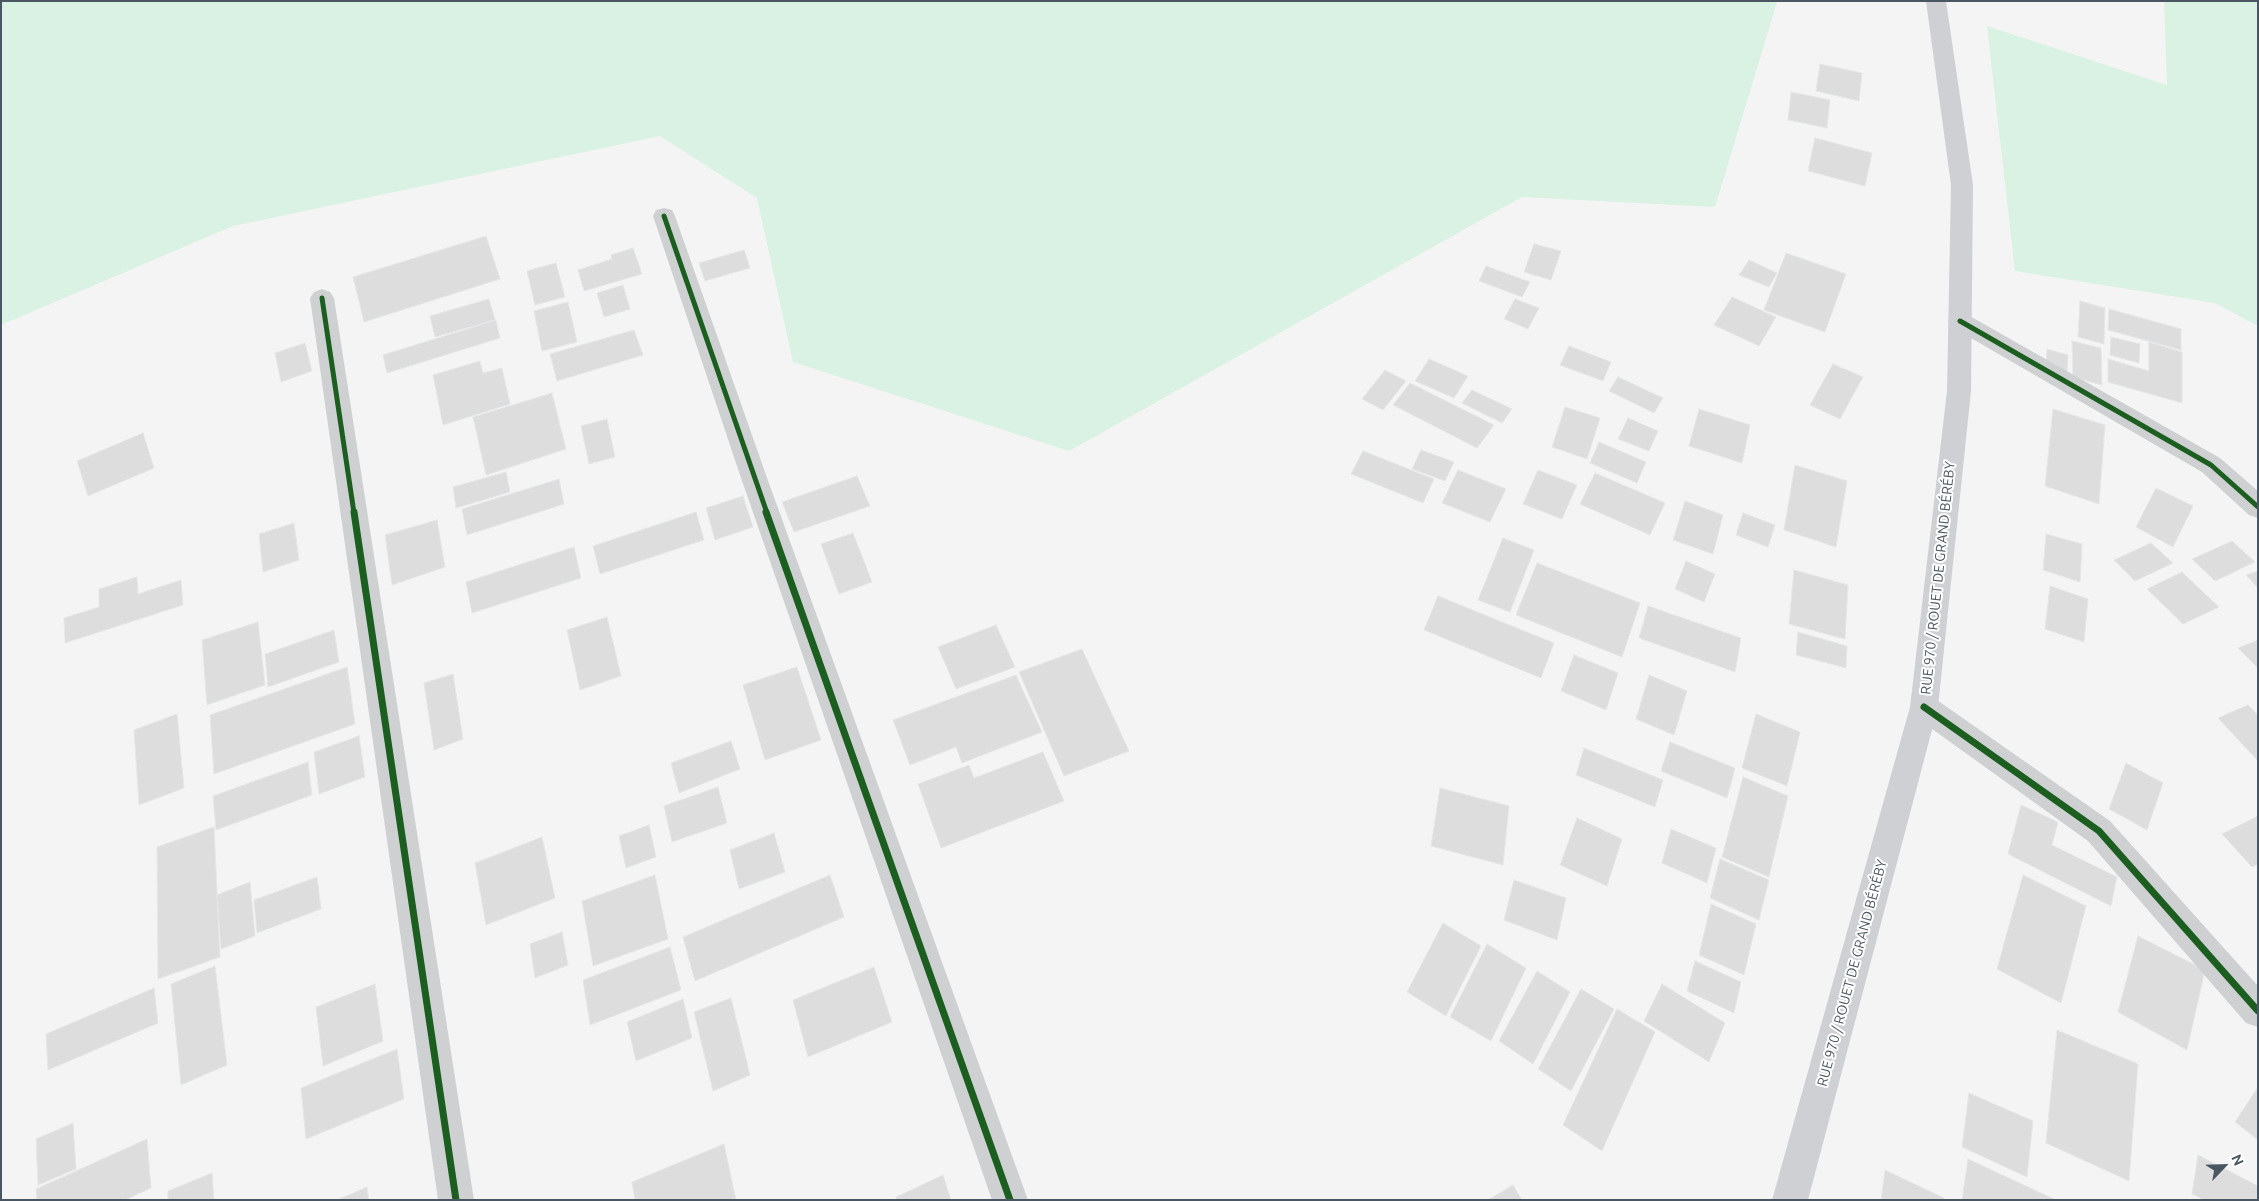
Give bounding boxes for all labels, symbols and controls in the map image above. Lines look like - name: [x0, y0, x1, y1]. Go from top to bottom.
- street label: RUE 970 / ROUET DE GRAND BÉRÉBY: [1917, 461, 1959, 695]
- street label: RUE 970 / ROUET DE GRAND BÉRÉBY: [1814, 858, 1890, 1088]
- north arrow: [2199, 1141, 2249, 1191]
- text: N: [2228, 1152, 2247, 1168]

